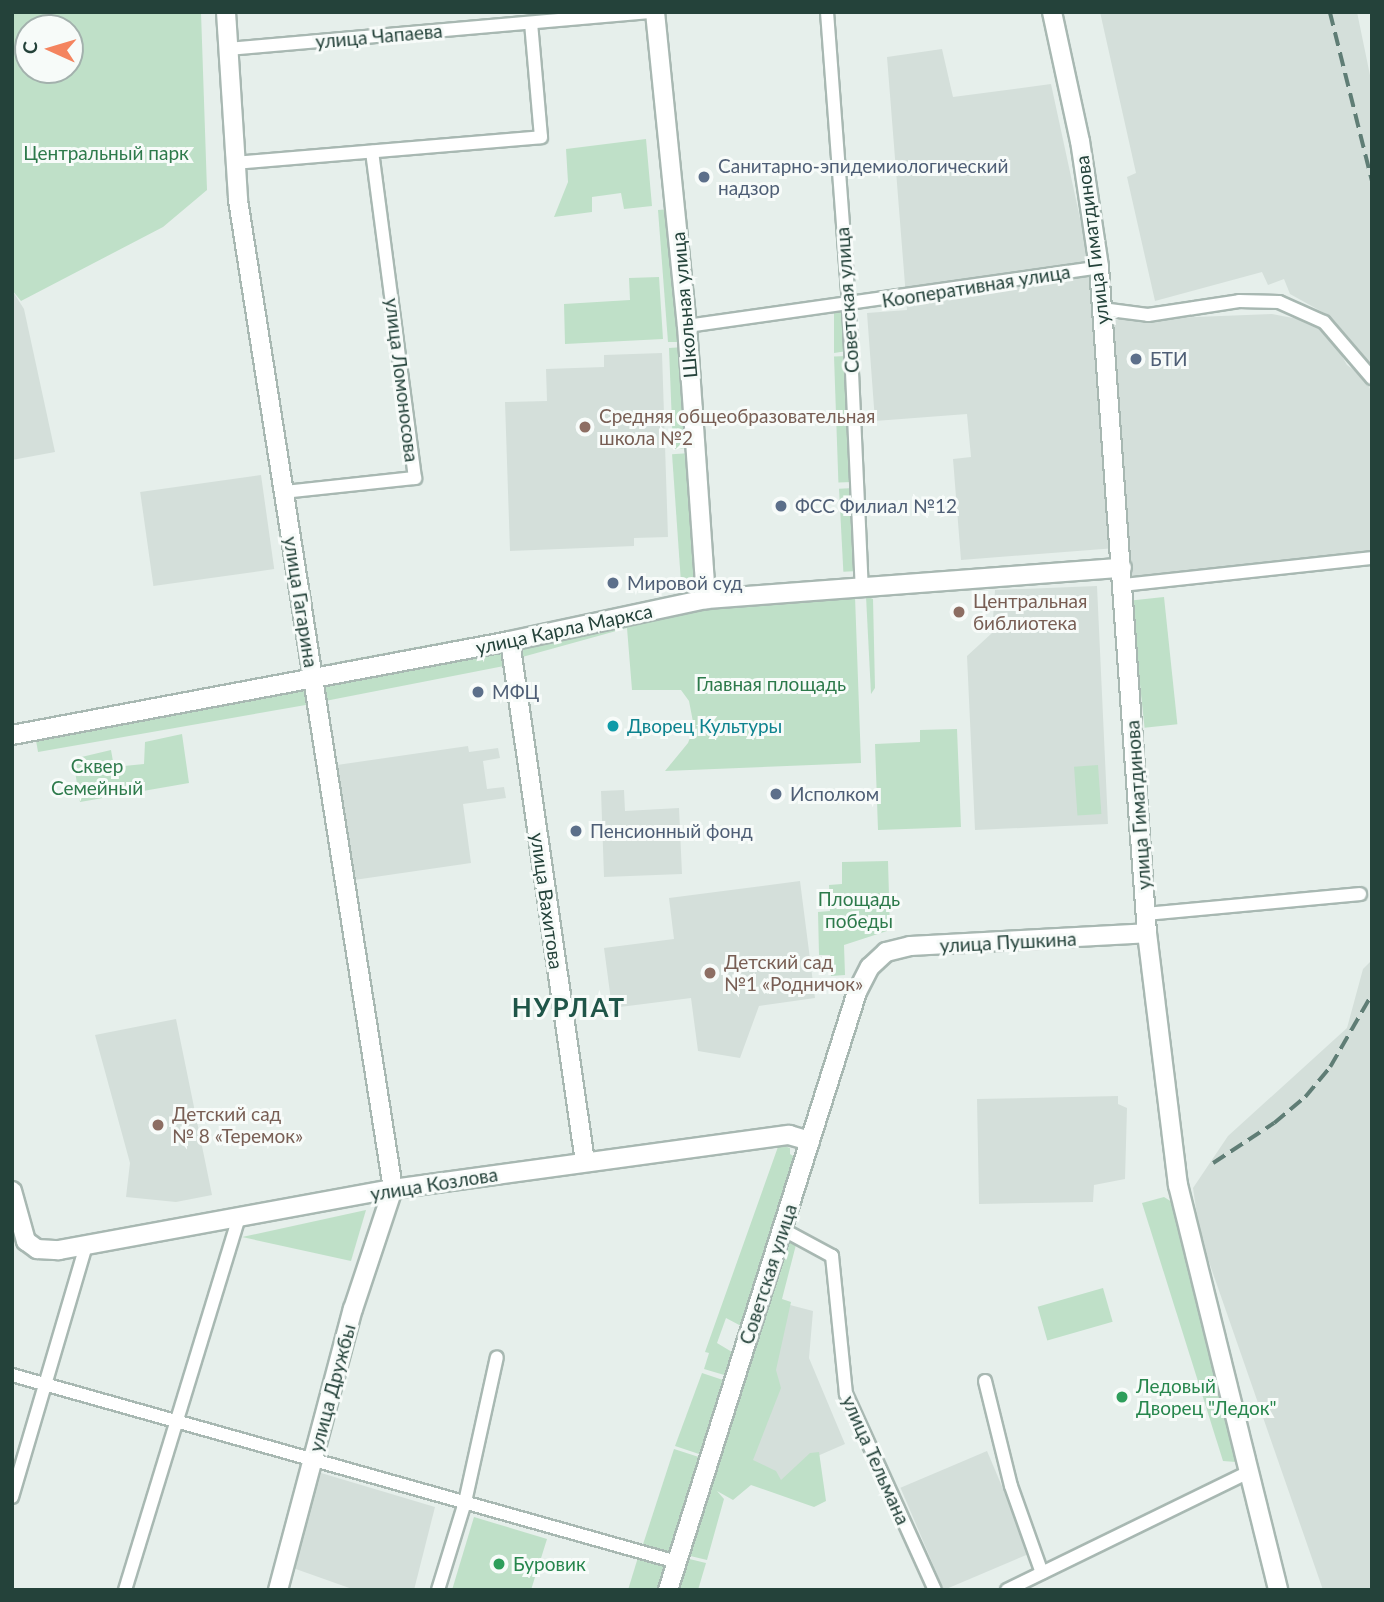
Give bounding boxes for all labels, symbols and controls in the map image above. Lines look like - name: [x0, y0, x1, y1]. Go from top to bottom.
- north arrow: [14, 14, 84, 84]
- street label: улица Чапаева: [314, 19, 444, 53]
- text: С: [18, 41, 41, 55]
- park label: Центральный парк: [23, 142, 189, 164]
- street label: улица Гиматдинова: [1070, 154, 1114, 326]
- place label: Санитарно-эпидемиологический надзор: [718, 155, 1008, 199]
- marker: Санитарно-эпидемиологический надзор: [696, 169, 712, 185]
- street label: Советская улица: [831, 226, 863, 374]
- street label: Школьная улица: [666, 231, 702, 379]
- street label: Кооперативная улица: [880, 260, 1072, 312]
- street label: улица Ломоносова: [381, 297, 423, 463]
- place label: БТИ: [1150, 348, 1188, 370]
- marker: БТИ: [1128, 351, 1144, 367]
- place label: Средняя общеобразовательная школа №2: [599, 405, 875, 449]
- marker: Средняя общеобразовательная школа №2: [577, 419, 593, 435]
- place label: ФСС Филиал №12: [795, 495, 957, 517]
- marker: ФСС Филиал №12: [773, 498, 789, 514]
- street label: улица Гагарина: [279, 535, 323, 669]
- place label: Мировой суд: [627, 572, 743, 594]
- marker: Мировой суд: [605, 575, 621, 591]
- place label: Центральная библиотека: [973, 590, 1087, 634]
- street label: улица Карла Маркса: [474, 599, 654, 659]
- marker: Центральная библиотека: [951, 604, 967, 620]
- park label: Главная площадь: [696, 673, 846, 695]
- place label: МФЦ: [492, 681, 539, 703]
- marker: МФЦ: [470, 684, 486, 700]
- place label: Дворец Культуры: [627, 715, 782, 737]
- marker: Дворец Культуры: [605, 718, 621, 734]
- street label: улица Гиматдинова: [1121, 719, 1155, 891]
- park label: Сквер Семейный: [51, 755, 143, 799]
- place label: Исполком: [790, 783, 879, 805]
- marker: Исполком: [768, 786, 784, 802]
- place label: Пенсионный фонд: [590, 820, 753, 842]
- marker: Пенсионный фонд: [568, 823, 584, 839]
- street label: улица Вахитова: [526, 831, 568, 971]
- park label: Площадь победы: [818, 888, 900, 932]
- street label: улица Пушкина: [939, 927, 1077, 957]
- place label: Детский сад №1 «Родничок»: [724, 951, 863, 995]
- marker: Детский сад №1 «Родничок»: [702, 965, 718, 981]
- district label: НУРЛАТ: [513, 992, 625, 1024]
- place label: Детский сад № 8 «Теремок»: [172, 1103, 303, 1147]
- marker: Детский сад № 8 «Теремок»: [150, 1117, 166, 1133]
- street label: улица Козлова: [369, 1163, 499, 1205]
- street label: Советская улица: [735, 1201, 801, 1347]
- street label: улица Дружбы: [304, 1322, 360, 1454]
- place label: Ледовый Дворец "Ледок": [1136, 1375, 1277, 1419]
- marker: Ледовый Дворец "Ледок": [1114, 1389, 1130, 1405]
- street label: улица Тельмана: [837, 1392, 915, 1528]
- place label: Буровик: [513, 1553, 586, 1575]
- marker: Буровик: [491, 1556, 507, 1572]

